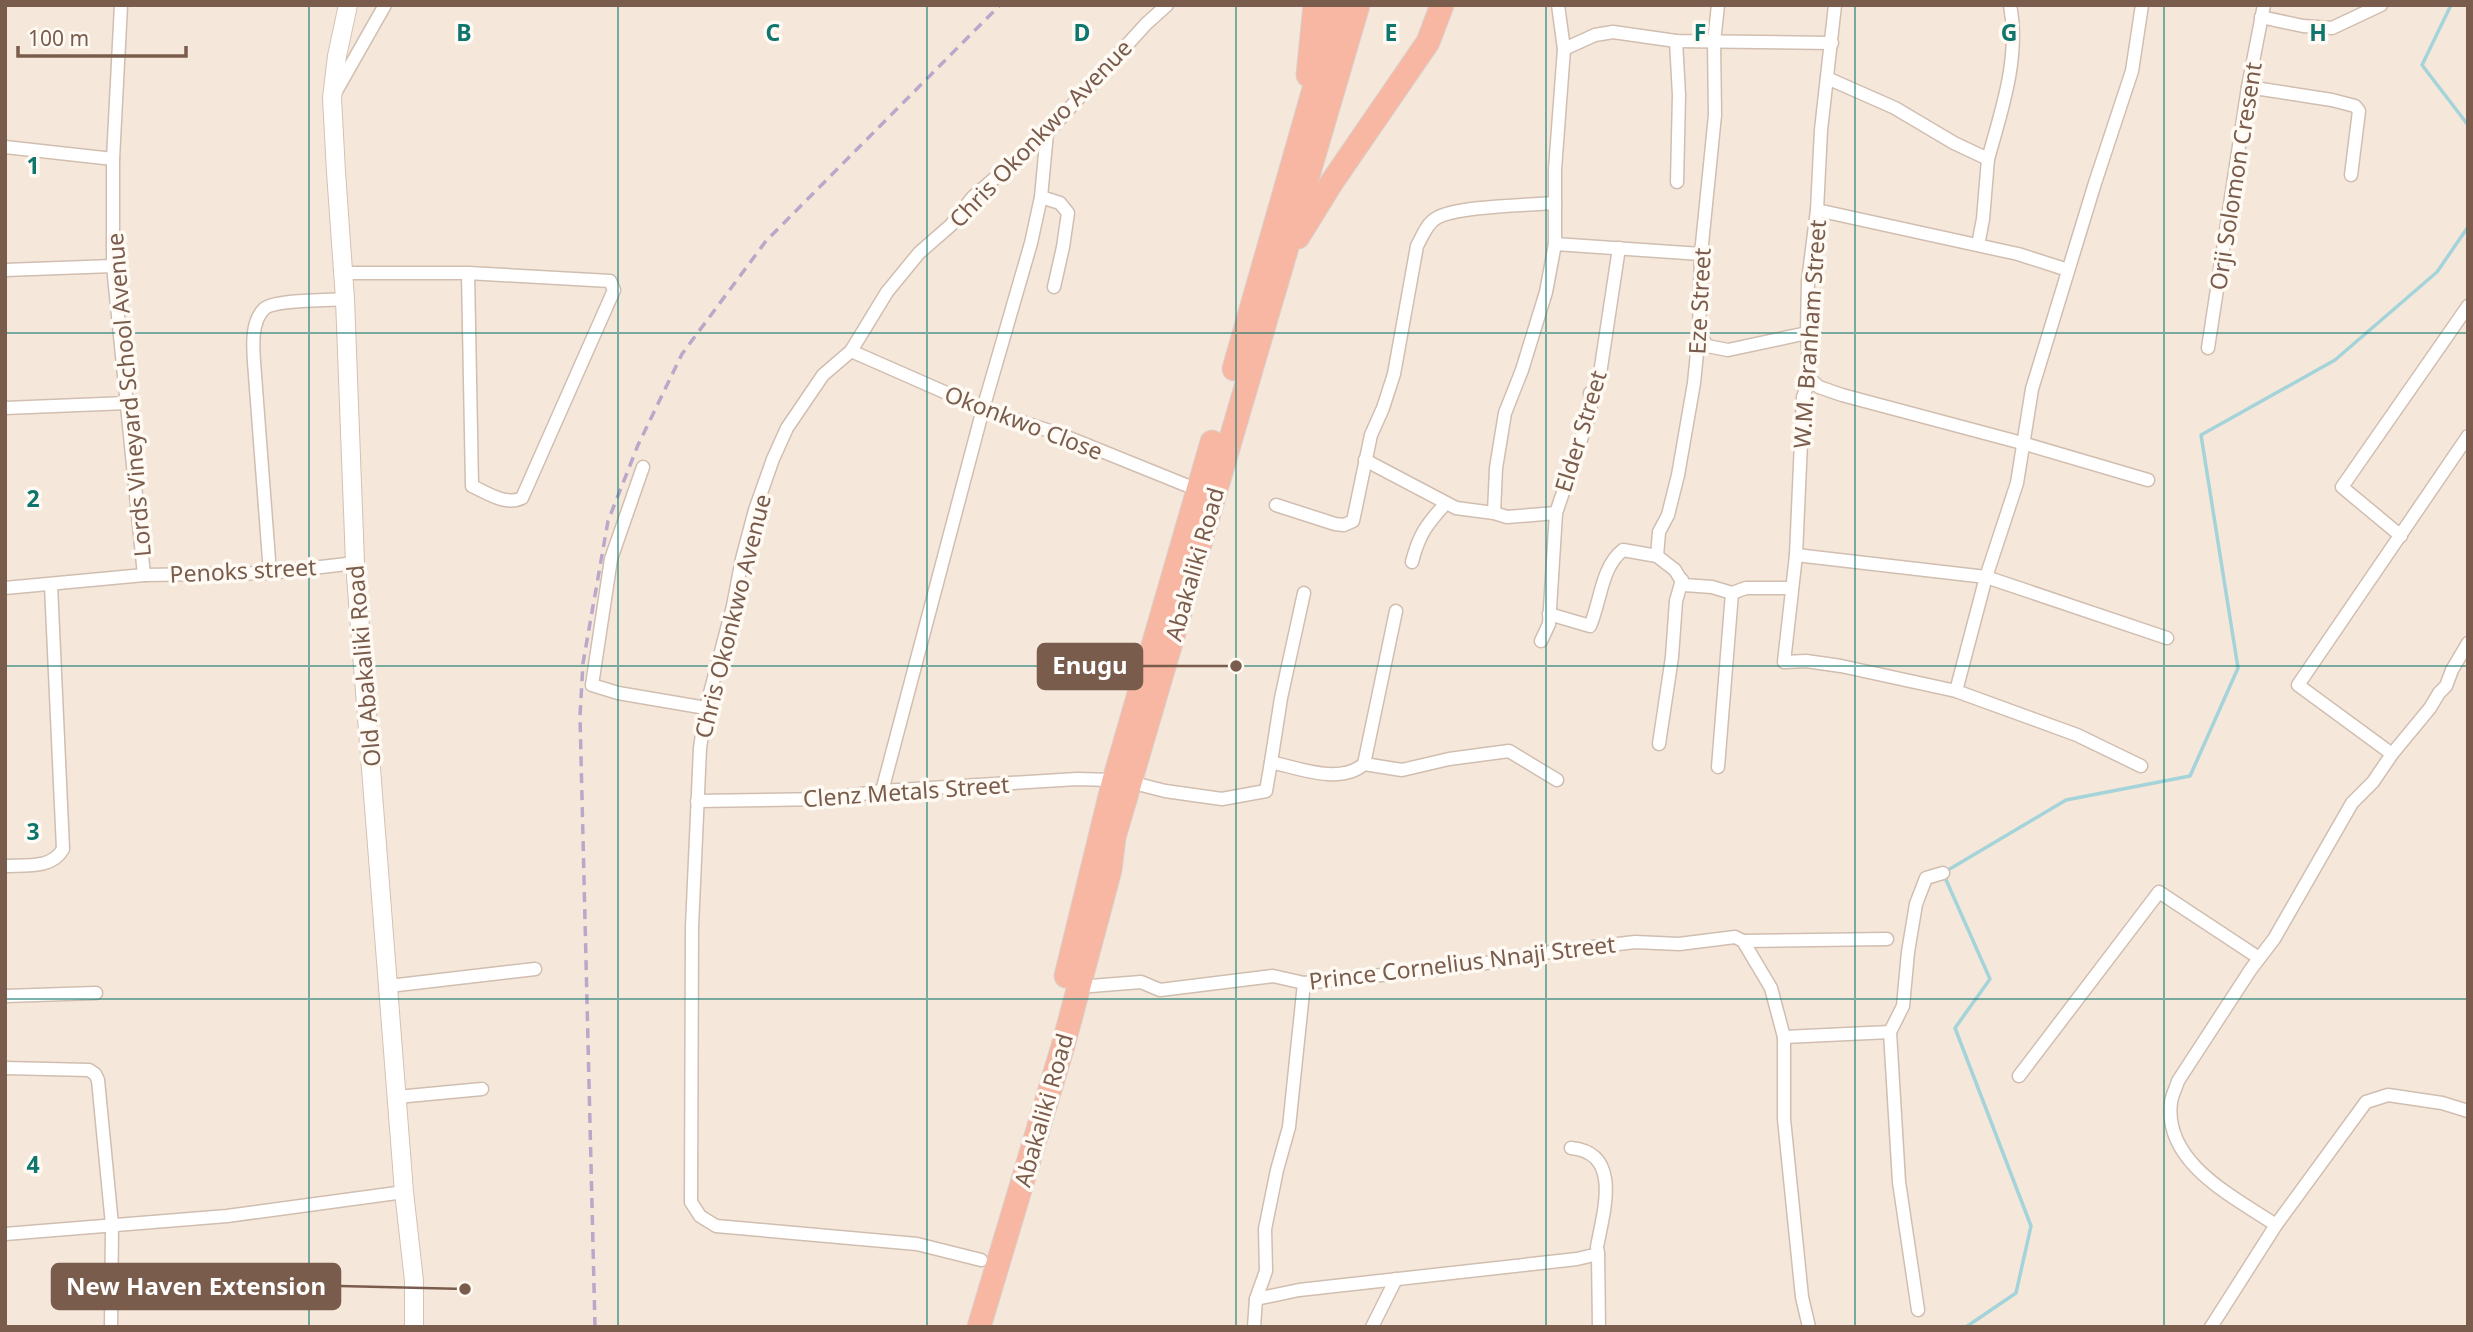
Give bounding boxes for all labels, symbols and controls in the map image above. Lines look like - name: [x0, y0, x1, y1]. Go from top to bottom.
- scale bar: [18, 14, 186, 58]
- text: B: [456, 16, 472, 48]
- text: C: [766, 16, 781, 48]
- text: D: [1074, 16, 1090, 48]
- text: E: [1385, 16, 1397, 48]
- text: F: [1694, 16, 1706, 48]
- text: G: [2001, 16, 2017, 48]
- text: H: [2309, 16, 2327, 48]
- text: 100 m: [28, 24, 89, 52]
- street label: Chris Okonkwo Avenue: [941, 32, 1139, 234]
- street label: Orji Solomon Cresent: [2201, 60, 2269, 292]
- text: 1: [26, 149, 40, 181]
- street label: W.M. Branham Street: [1785, 218, 1833, 450]
- street label: Lords Vineyard School Avenue: [98, 232, 158, 558]
- street label: Eze Street: [1680, 247, 1718, 355]
- street label: Elder Street: [1546, 366, 1614, 496]
- street label: Okonkwo Close: [940, 377, 1108, 467]
- text: 2: [26, 482, 40, 514]
- street label: Abakaliki Road: [1157, 484, 1231, 644]
- street label: Chris Okonkwo Avenue: [686, 491, 778, 741]
- street label: Penoks street: [169, 550, 317, 590]
- street label: Old Abakaliki Road: [338, 564, 388, 768]
- callout: Enugu: [1038, 644, 1142, 689]
- text: Enugu: [1052, 648, 1128, 681]
- street label: Clenz Metals Street: [802, 768, 1010, 814]
- text: 3: [26, 815, 40, 847]
- street label: Prince Cornelius Nnaji Street: [1307, 927, 1617, 997]
- street label: Abakaliki Road: [1006, 1030, 1080, 1190]
- text: 4: [26, 1148, 40, 1180]
- callout: New Haven Extension: [52, 1264, 340, 1309]
- text: New Haven Extension: [66, 1269, 326, 1302]

